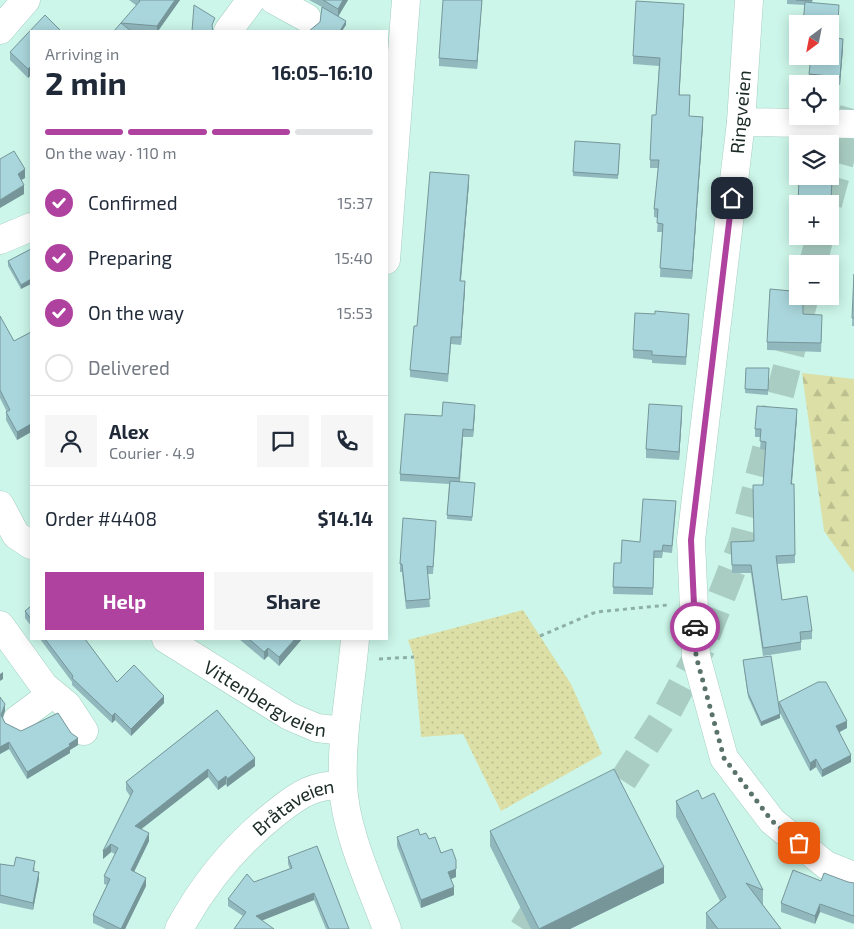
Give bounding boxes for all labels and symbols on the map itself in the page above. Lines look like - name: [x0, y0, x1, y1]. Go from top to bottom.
- north arrow: [789, 15, 839, 65]
- street label: Ringveien: [725, 69, 755, 155]
- pin: [711, 177, 753, 219]
- courier: [670, 602, 720, 652]
- street label: Vittenbergveien: [200, 654, 327, 740]
- street label: Bråtaveien: [247, 774, 335, 840]
- pin: [778, 822, 820, 864]

